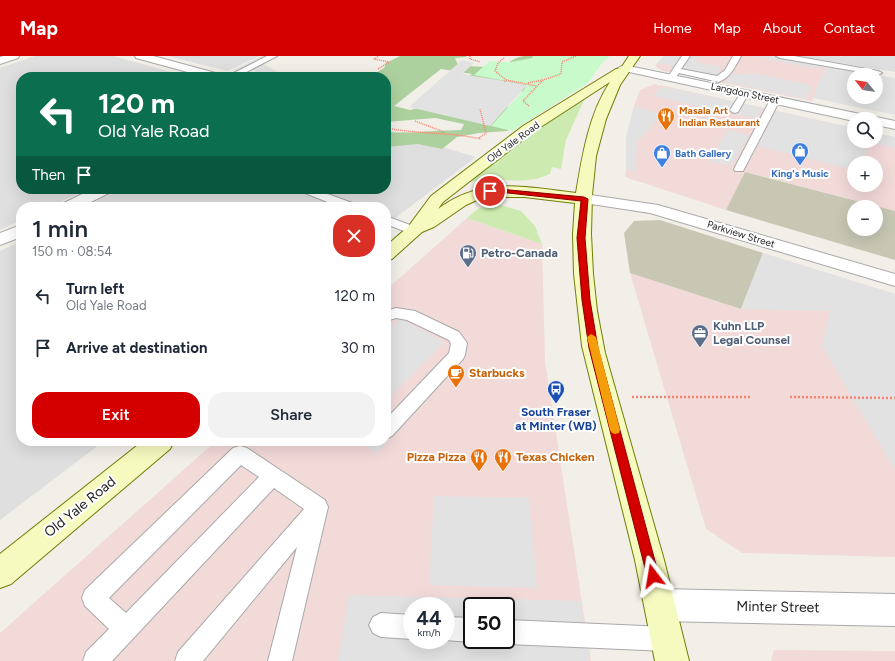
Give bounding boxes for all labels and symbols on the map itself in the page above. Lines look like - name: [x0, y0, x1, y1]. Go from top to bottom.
- north arrow: [847, 68, 883, 104]
- street label: Langdon Street: [710, 79, 781, 107]
- place label: Masala Art Indian Restaurant: [679, 104, 760, 129]
- restaurant icon: Masala Art Indian Restaurant: [656, 106, 676, 131]
- street label: Old Yale Road: [484, 118, 542, 165]
- shop icon: King's Music: [790, 141, 810, 166]
- shop icon: Bath Gallery: [652, 143, 672, 168]
- place label: Bath Gallery: [675, 147, 732, 160]
- place label: King's Music: [771, 167, 829, 180]
- pin: [473, 174, 507, 208]
- street label: Parkview Street: [706, 218, 777, 251]
- fuel station icon: Petro-Canada: [458, 243, 478, 268]
- place label: Petro-Canada: [481, 246, 558, 260]
- place label: Kuhn LLP Legal Counsel: [713, 319, 790, 347]
- office icon: Kuhn LLP Legal Counsel: [690, 323, 710, 348]
- cafe icon: Starbucks: [446, 363, 466, 388]
- place label: Starbucks: [469, 366, 525, 380]
- bus stop icon: South Fraser at Minter (WB): [546, 379, 566, 404]
- place label: South Fraser at Minter (WB): [515, 405, 597, 433]
- restaurant icon: Pizza Pizza: [469, 447, 489, 472]
- restaurant icon: Texas Chicken: [493, 447, 513, 472]
- place label: Pizza Pizza: [407, 450, 466, 464]
- place label: Texas Chicken: [516, 450, 595, 464]
- street label: Old Yale Road: [41, 473, 119, 541]
- position arrow: [632, 555, 674, 597]
- speed limit sign: 50: [463, 597, 515, 649]
- street label: Minter Street: [736, 598, 820, 616]

